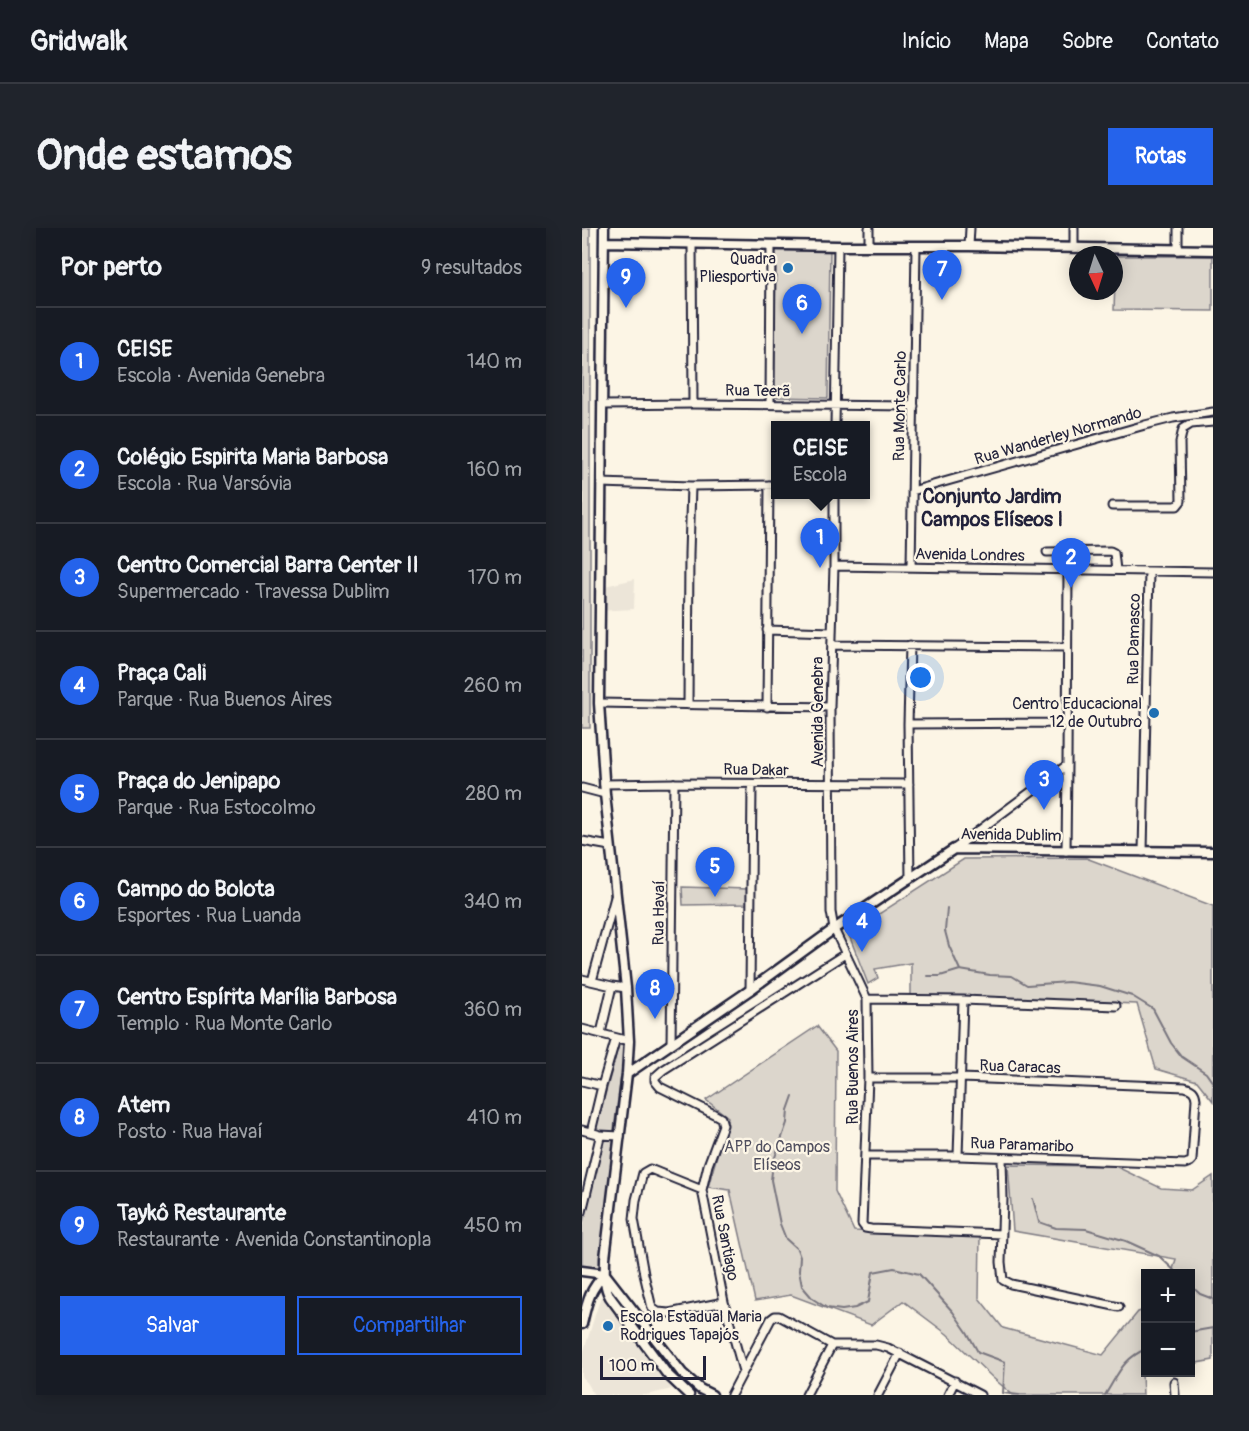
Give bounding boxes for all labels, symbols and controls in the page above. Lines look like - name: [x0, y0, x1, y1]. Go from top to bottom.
- text: Gridwalk: [30, 24, 128, 59]
- text: Início: [902, 28, 951, 55]
- text: Mapa: [984, 28, 1029, 55]
- text: Sobre: [1062, 28, 1113, 55]
- text: Contato: [1146, 28, 1219, 55]
- button: Rotas: [1108, 128, 1213, 185]
- text: Onde estamos: [36, 130, 292, 182]
- north arrow: [1069, 246, 1123, 300]
- place label: Quadra Pliesportiva: [699, 249, 776, 287]
- pin: 7: [922, 250, 962, 300]
- text: Por perto: [60, 251, 162, 283]
- text: 9 resultados: [421, 255, 522, 280]
- pin: 9: [606, 259, 645, 308]
- marker: Quadra Pliesportiva: [781, 261, 795, 275]
- pin: 6: [782, 285, 822, 334]
- text: CEISE: [117, 335, 172, 363]
- text: 1: [76, 349, 83, 374]
- text: 140 m: [467, 349, 522, 374]
- street label: Rua Monte Carlo: [889, 350, 911, 461]
- text: Escola · Avenida Genebra: [117, 363, 325, 388]
- street label: Rua Teerã: [725, 380, 791, 402]
- street label: Rua Wanderley Normando: [972, 402, 1144, 469]
- popup: [771, 421, 870, 499]
- text: CEISE: [793, 434, 848, 462]
- text: Colégio Espirita Maria Barbosa: [117, 443, 388, 471]
- text: 2: [74, 457, 85, 482]
- text: 160 m: [467, 457, 522, 482]
- text: Escola: [793, 462, 847, 487]
- text: Escola · Rua Varsóvia: [117, 471, 292, 496]
- district label: Conjunto Jardim Campos Elíseos I: [921, 484, 1063, 532]
- pin: 1: [800, 518, 840, 568]
- pin: 2: [1052, 538, 1090, 588]
- street label: Avenida Londres: [915, 544, 1025, 566]
- text: Centro Comercial Barra Center II: [117, 551, 419, 579]
- text: 3: [74, 565, 85, 590]
- text: 170 m: [468, 565, 522, 590]
- text: Supermercado · Travessa Dublim: [117, 579, 390, 604]
- street label: Rua Damasco: [1123, 593, 1145, 685]
- street label: Avenida Genebra: [808, 657, 828, 767]
- text: Praça Cali: [117, 659, 206, 687]
- your location: [906, 663, 935, 692]
- text: 4: [74, 673, 85, 698]
- text: 260 m: [463, 673, 522, 698]
- text: Parque · Rua Buenos Aires: [117, 687, 332, 712]
- place label: Centro Educacional 12 de Outubro: [1012, 694, 1142, 732]
- marker: Centro Educacional 12 de Outubro: [1147, 706, 1161, 720]
- street label: Rua Dakar: [723, 759, 789, 781]
- pin: 3: [1024, 760, 1064, 810]
- text: Praça do Jenipapo: [117, 767, 280, 795]
- text: 5: [74, 781, 85, 806]
- text: 280 m: [465, 781, 522, 806]
- text: Parque · Rua Estocolmo: [117, 795, 316, 820]
- street label: Avenida Dublim: [960, 824, 1062, 846]
- pin: 5: [696, 848, 734, 897]
- text: Campo do Bolota: [117, 875, 275, 903]
- street label: Rua Havaí: [648, 880, 670, 946]
- text: 6: [74, 889, 85, 914]
- text: 340 m: [463, 889, 522, 914]
- pin: 4: [842, 902, 882, 952]
- text: Esportes · Rua Luanda: [117, 903, 301, 928]
- pin: 8: [636, 970, 674, 1019]
- text: Centro Espírita Marília Barbosa: [117, 983, 397, 1011]
- text: 7: [74, 997, 85, 1022]
- text: 360 m: [463, 997, 522, 1022]
- street label: Rua Buenos Aires: [843, 1009, 863, 1125]
- text: Templo · Rua Monte Carlo: [117, 1011, 332, 1036]
- street label: Rua Caracas: [979, 1056, 1061, 1078]
- text: Atem: [117, 1091, 170, 1119]
- text: 8: [74, 1105, 85, 1130]
- text: 410 m: [467, 1105, 522, 1130]
- text: Posto · Rua Havaí: [117, 1119, 263, 1144]
- street label: Rua Paramaribo: [970, 1133, 1075, 1157]
- park label: APP do Campos Elíseos: [724, 1137, 830, 1175]
- street label: Rua Santiago: [707, 1193, 743, 1283]
- text: Taykô Restaurante: [117, 1199, 286, 1227]
- text: 9: [74, 1213, 85, 1238]
- text: 450 m: [464, 1213, 522, 1238]
- text: Restaurante · Avenida Constantinopla: [117, 1227, 431, 1252]
- map controls: [1141, 1269, 1195, 1377]
- button: +: [1141, 1269, 1195, 1323]
- button: Salvar: [60, 1296, 285, 1355]
- button: Compartilhar: [297, 1296, 522, 1355]
- place label: Escola Estadual Maria Rodrigues Tapajós: [620, 1307, 762, 1345]
- marker: Escola Estadual Maria Rodrigues Tapajós: [601, 1319, 615, 1333]
- button: −: [1141, 1323, 1195, 1377]
- scale bar: [600, 1353, 706, 1380]
- text: 100 m: [609, 1356, 655, 1376]

